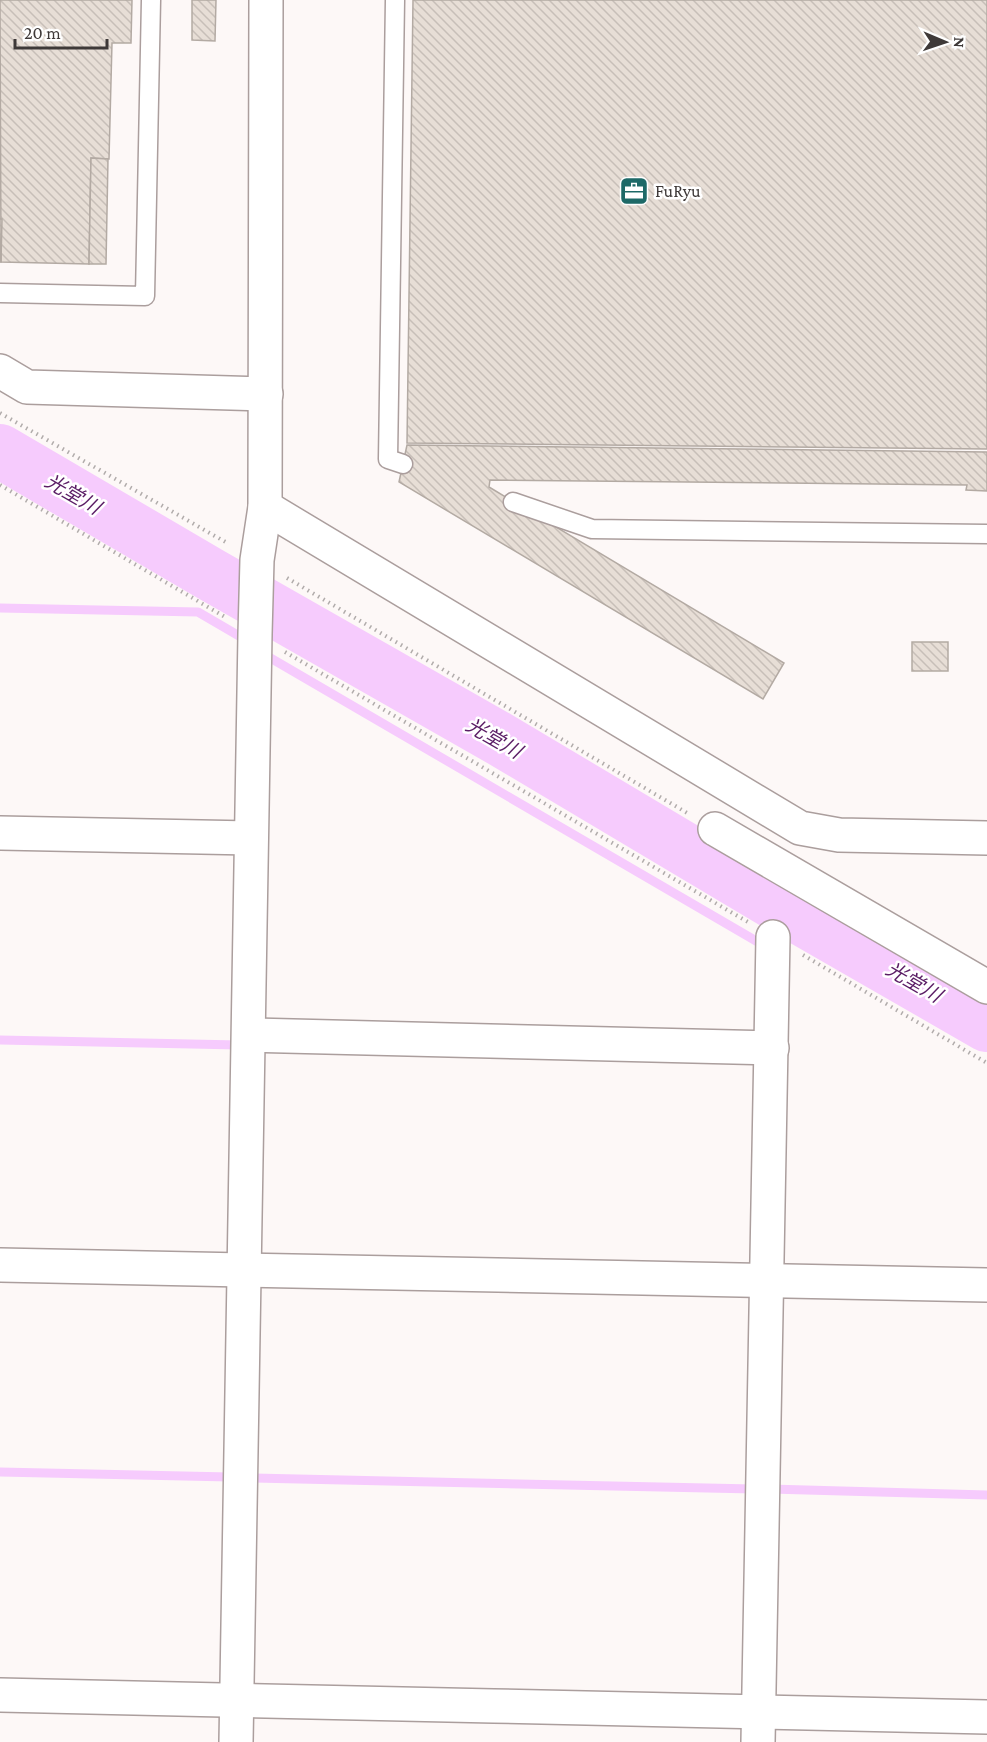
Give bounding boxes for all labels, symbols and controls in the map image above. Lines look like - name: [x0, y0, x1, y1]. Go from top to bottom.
- scale bar: [15, 12, 106, 50]
- north arrow: [915, 12, 975, 72]
- text: 20 m: [24, 23, 61, 43]
- text: N: [951, 37, 968, 48]
- office icon: FuRyu: [618, 175, 650, 207]
- place label: FuRyu: [655, 181, 701, 201]
- water label: 光堂川: [42, 469, 106, 520]
- water label: 光堂川: [463, 713, 527, 764]
- water label: 光堂川: [883, 957, 947, 1008]

